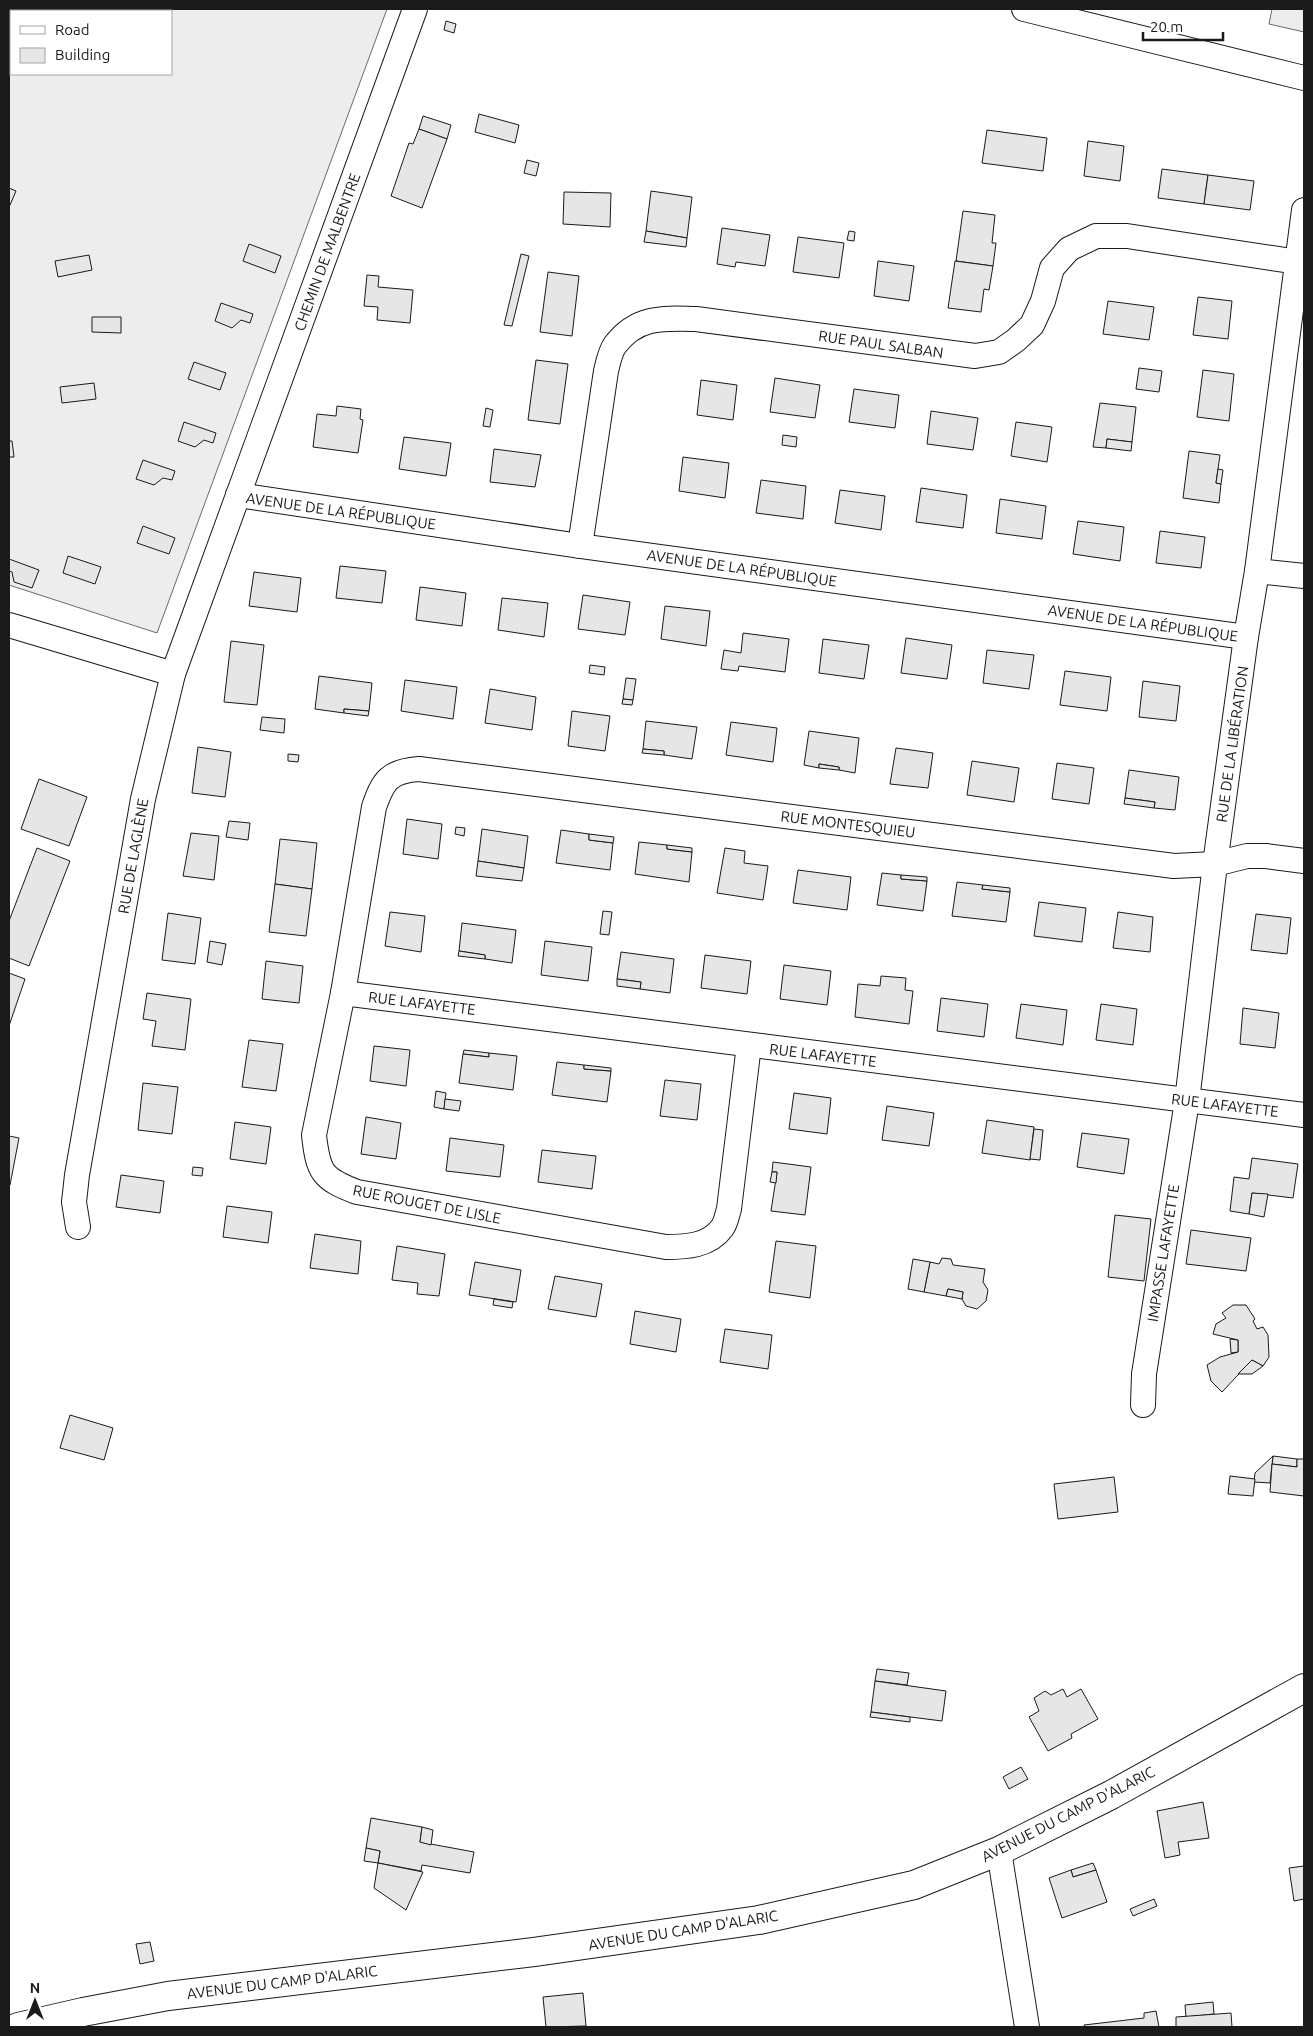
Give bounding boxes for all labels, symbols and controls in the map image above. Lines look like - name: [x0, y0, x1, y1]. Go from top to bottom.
- legend: [10, 10, 172, 75]
- scale bar: [1143, 10, 1223, 42]
- text: 20 m: [1150, 18, 1183, 35]
- text: Road: [55, 21, 90, 38]
- text: Building: [55, 46, 110, 63]
- street label: CHEMIN DE MALBENTRE: [291, 171, 363, 333]
- street label: RUE PAUL SALBAN: [817, 327, 945, 361]
- street label: AVENUE DE LA RÉPUBLIQUE: [245, 489, 437, 533]
- street label: AVENUE DE LA RÉPUBLIQUE: [646, 546, 838, 590]
- street label: AVENUE DE LA RÉPUBLIQUE: [1047, 601, 1239, 645]
- street label: RUE DE LA LIBÉRATION: [1213, 665, 1251, 823]
- street label: RUE DE LAGLÈNE: [115, 797, 151, 915]
- street label: RUE MONTESQUIEU: [780, 807, 916, 841]
- street label: RUE LAFAYETTE: [367, 988, 477, 1018]
- street label: RUE LAFAYETTE: [768, 1040, 878, 1070]
- street label: RUE LAFAYETTE: [1170, 1090, 1280, 1120]
- street label: RUE ROUGET DE LISLE: [351, 1181, 503, 1227]
- street label: IMPASSE LAFAYETTE: [1144, 1183, 1182, 1323]
- street label: AVENUE DU CAMP D'ALARIC: [979, 1763, 1157, 1865]
- street label: AVENUE DU CAMP D'ALARIC: [587, 1907, 779, 1953]
- street label: AVENUE DU CAMP D'ALARIC: [186, 1962, 378, 2002]
- north arrow: [10, 1976, 60, 2026]
- text: N: [30, 1980, 40, 1996]

